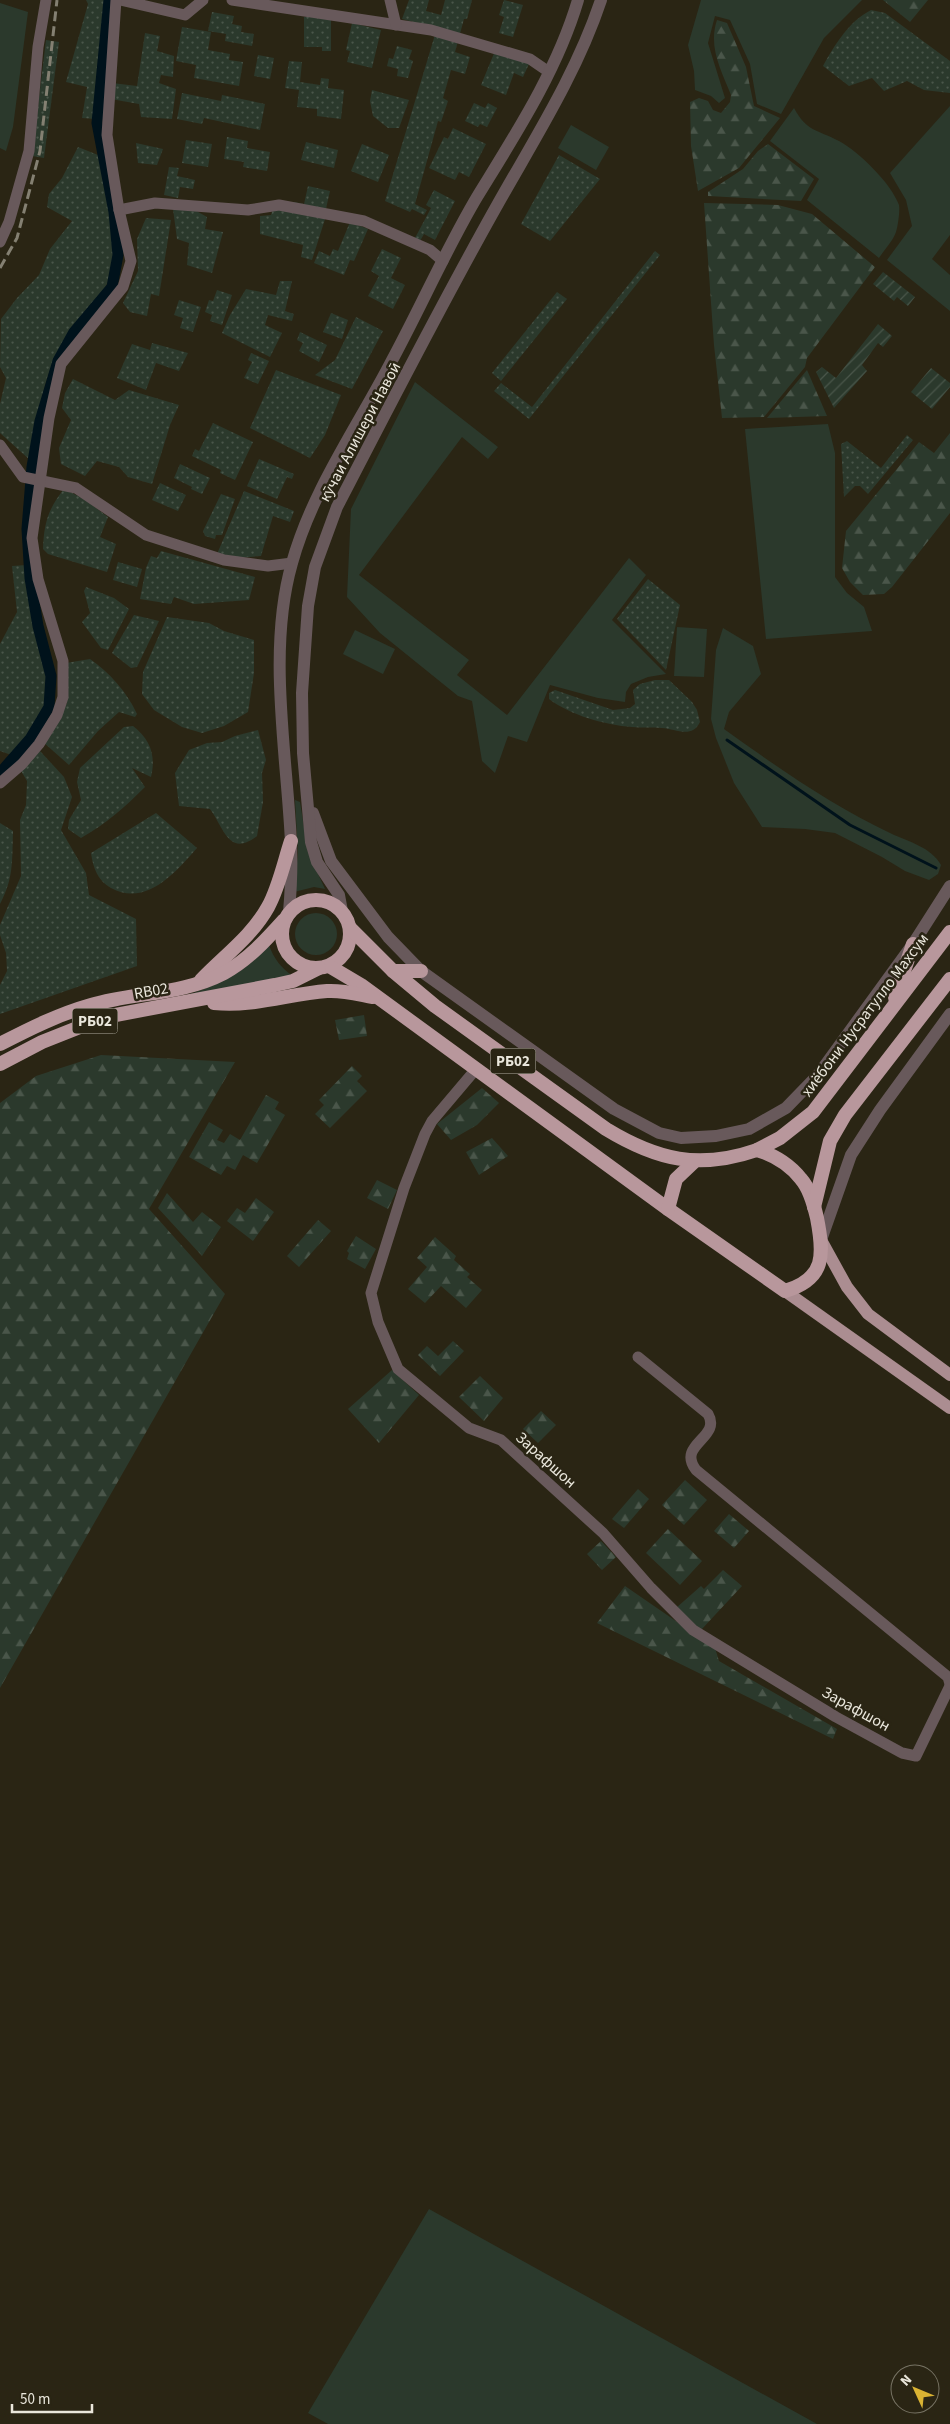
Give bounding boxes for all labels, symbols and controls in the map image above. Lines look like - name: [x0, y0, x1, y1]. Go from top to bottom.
- street label: кӯчаи Алишери Навоӣ: [314, 358, 406, 506]
- street label: хиёбони Нусратулло Махсум: [796, 929, 934, 1101]
- street label: RB02: [132, 977, 170, 1005]
- road number: РБ02: [72, 1008, 118, 1034]
- road number: РБ02: [490, 1048, 536, 1074]
- street label: Зарафшон: [511, 1427, 581, 1493]
- street label: Зарафшон: [818, 1681, 894, 1737]
- north arrow: [890, 2364, 940, 2414]
- text: N: [896, 2370, 917, 2391]
- scale bar: [12, 2382, 92, 2414]
- text: 50 m: [20, 2389, 50, 2410]

